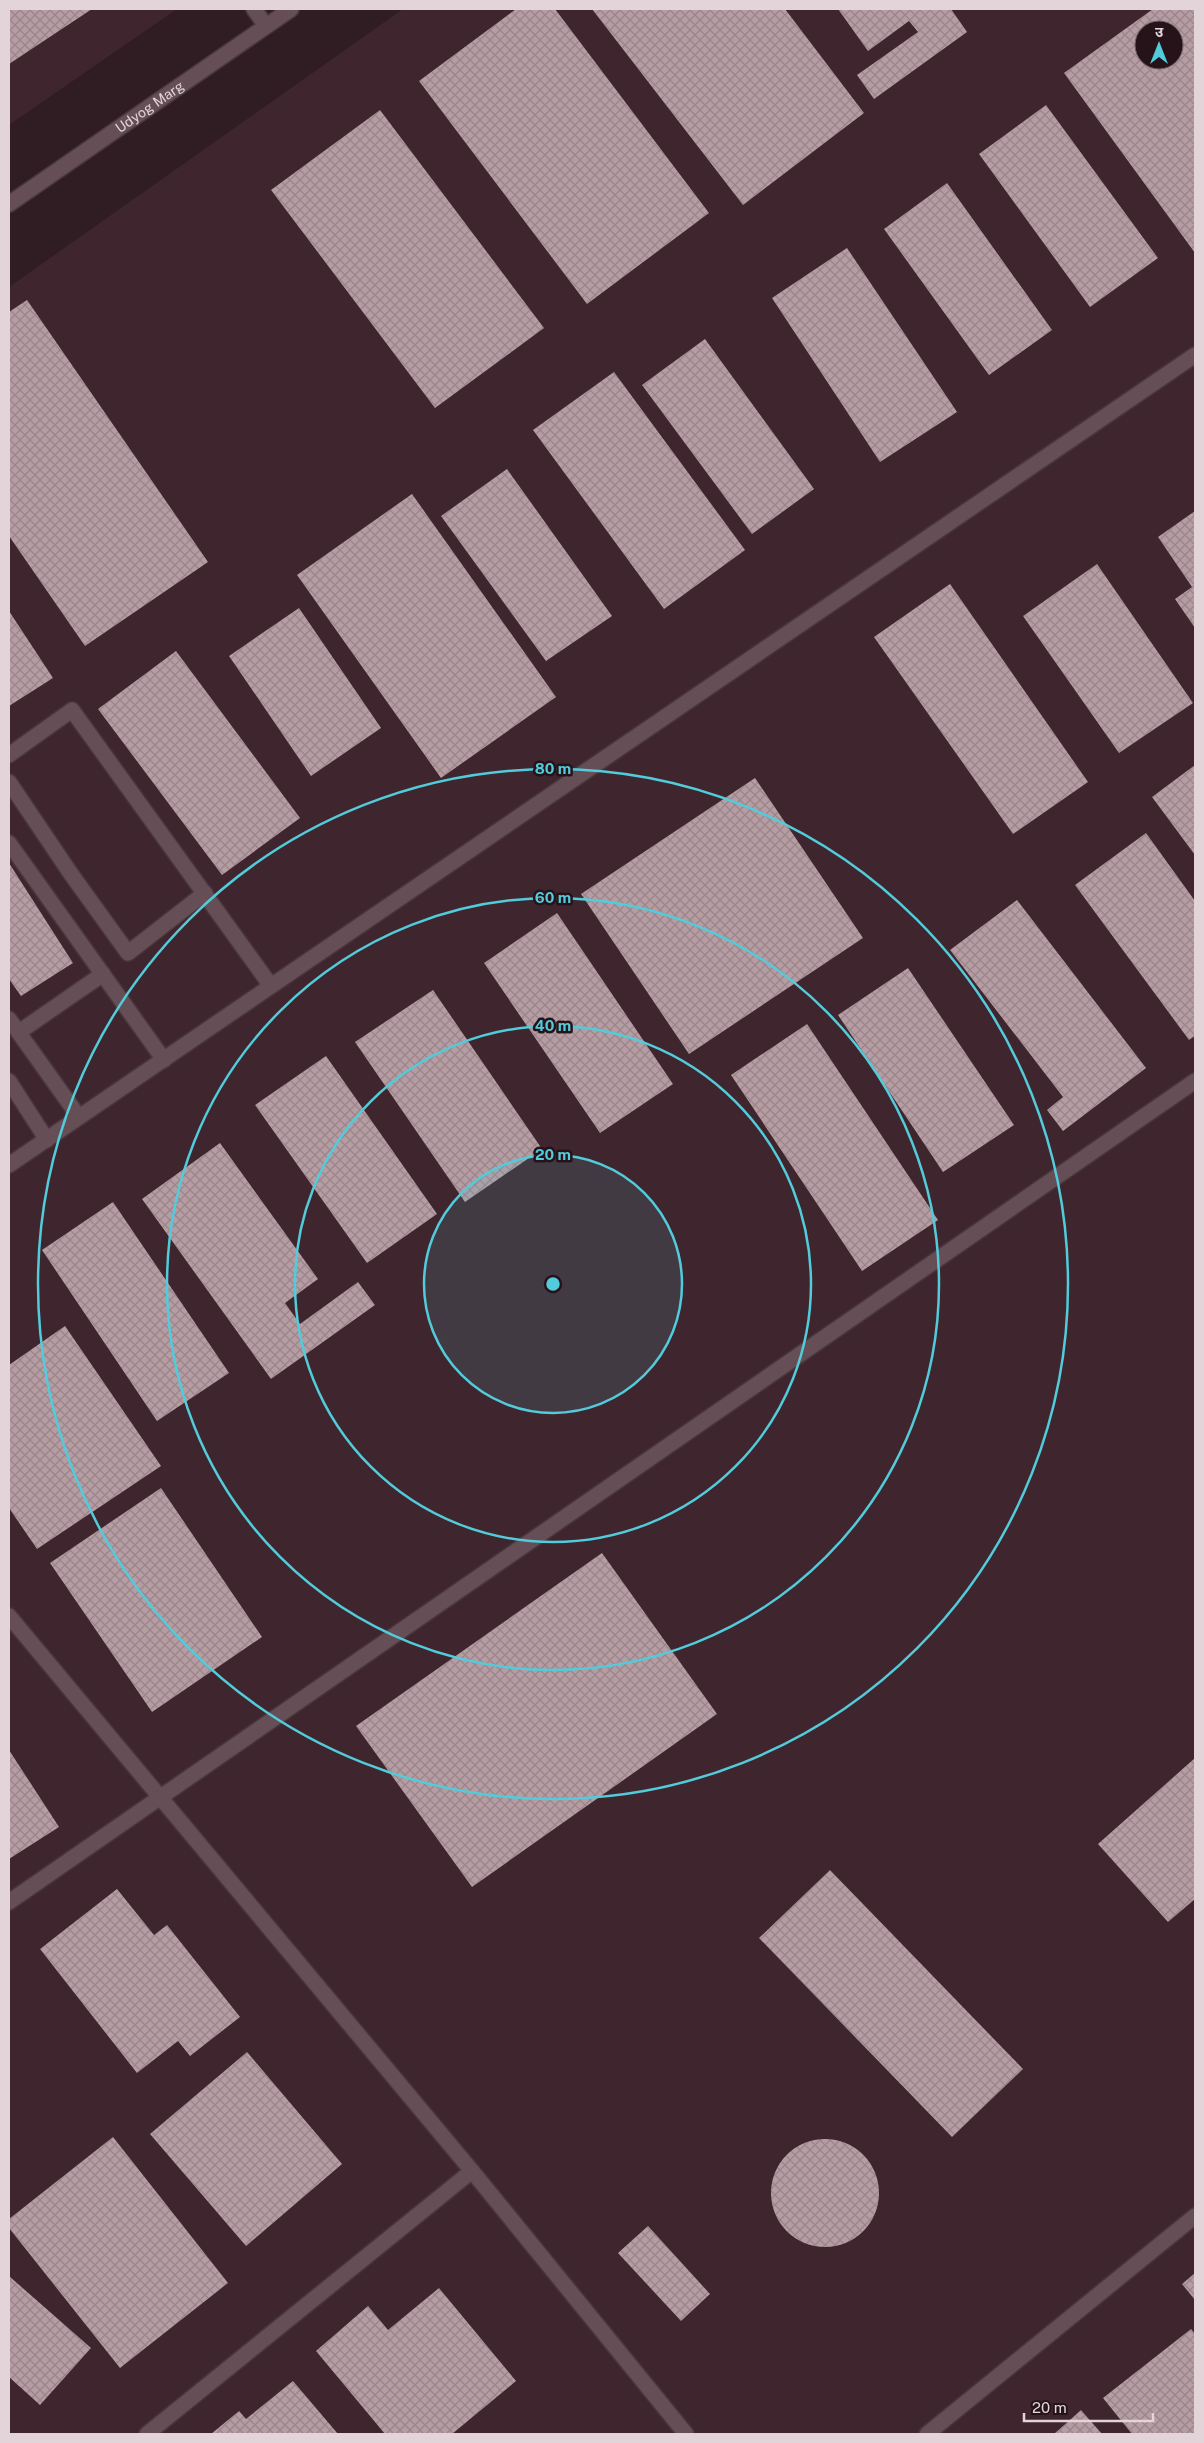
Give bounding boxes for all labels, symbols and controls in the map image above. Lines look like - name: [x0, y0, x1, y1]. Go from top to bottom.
- north arrow: [1134, 20, 1184, 70]
- text: उ: [1155, 24, 1164, 40]
- street label: Udyog Marg: [112, 77, 187, 136]
- text: 80 m: [535, 760, 571, 777]
- text: 60 m: [535, 889, 571, 906]
- text: 40 m: [535, 1017, 571, 1034]
- text: 20 m: [535, 1146, 571, 1163]
- centre of rings: [544, 1275, 562, 1293]
- scale bar: [1024, 2390, 1153, 2422]
- text: 20 m: [1032, 2399, 1067, 2416]

